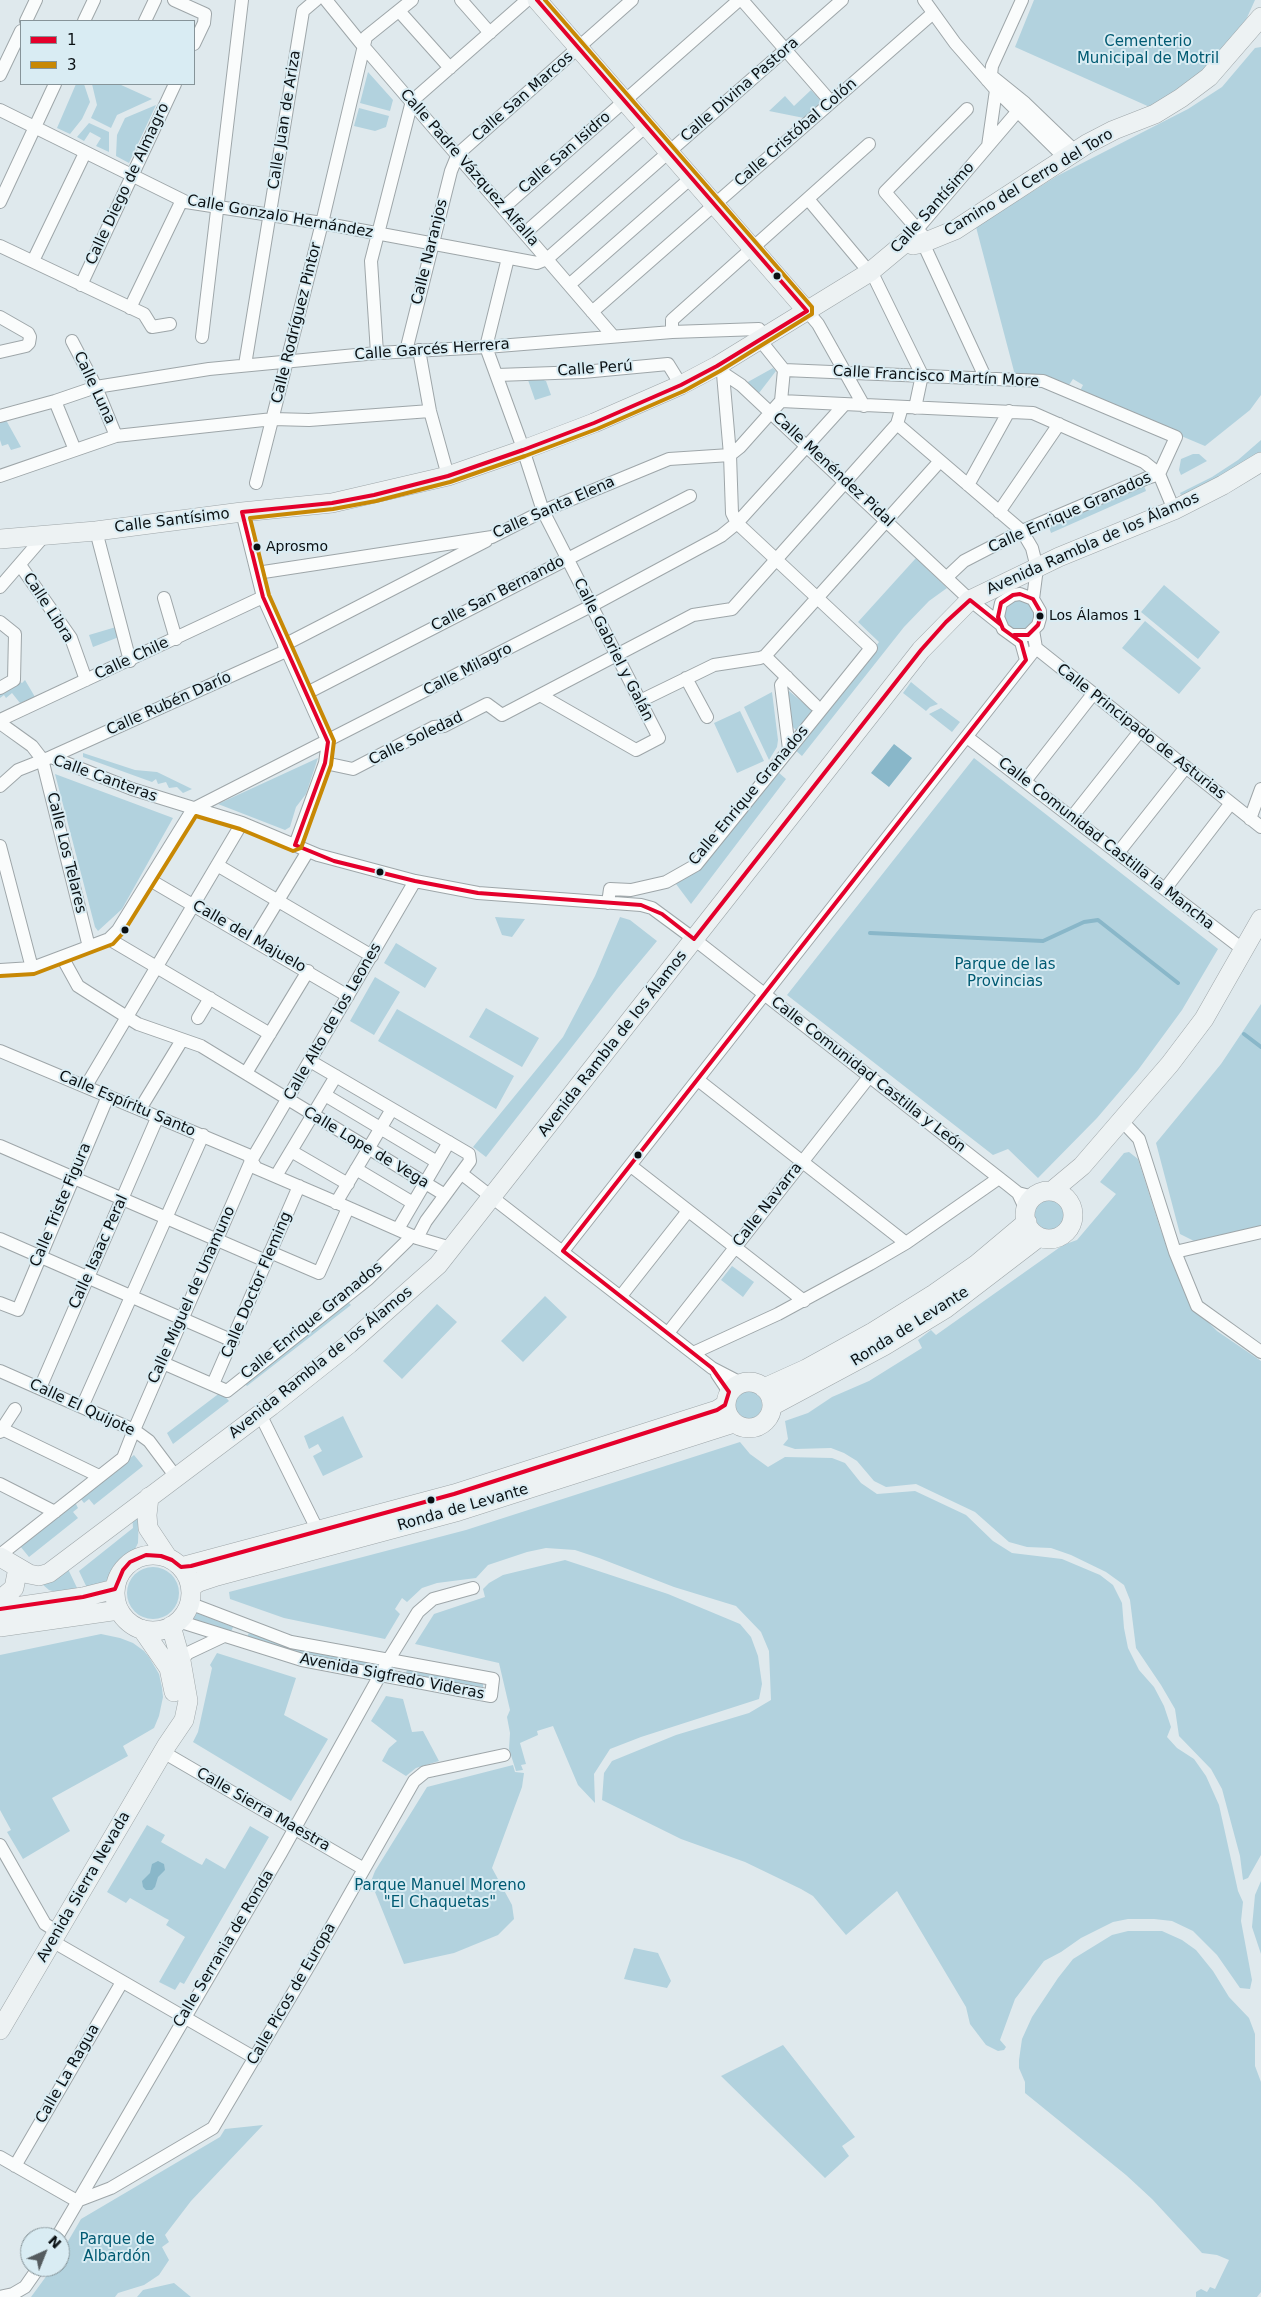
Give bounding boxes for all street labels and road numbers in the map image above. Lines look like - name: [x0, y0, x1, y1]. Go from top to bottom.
- street label: Calle Divina Pastora: [677, 34, 803, 146]
- street label: Calle San Marcos: [469, 48, 577, 146]
- street label: Calle Juan de Ariza: [265, 49, 305, 191]
- street label: Calle Cristóbal Colón: [731, 75, 861, 191]
- street label: Calle Padre Vázquez Alfalla: [396, 86, 542, 250]
- street label: Calle Diego de Almagro: [83, 100, 173, 268]
- street label: Calle San Isidro: [515, 108, 615, 198]
- street label: Camino del Cerro del Toro: [941, 125, 1117, 241]
- street label: Calle Santísimo: [887, 159, 979, 257]
- street label: Calle Gonzalo Hernández: [186, 192, 374, 242]
- street label: Calle Naranjos: [408, 197, 452, 307]
- street label: Calle Rodríguez Pintor: [268, 241, 326, 405]
- street label: Calle Garcés Herrera: [354, 336, 510, 364]
- street label: Calle Luna: [69, 349, 119, 427]
- street label: Calle Perú: [557, 357, 633, 381]
- street label: Calle Francisco Martín More: [832, 363, 1040, 391]
- street label: Calle Menéndez Pidal: [769, 409, 897, 531]
- street label: Calle Enrique Granados: [986, 469, 1154, 557]
- street label: Calle Santa Elena: [490, 473, 618, 543]
- street label: Avenida Rambla de los Álamos: [984, 489, 1202, 599]
- street label: Calle Santísimo: [113, 505, 231, 537]
- street label: Calle San Bernando: [428, 553, 568, 635]
- street label: Calle Libra: [19, 570, 77, 646]
- street label: Calle Gabriel y Galán: [569, 575, 657, 725]
- street label: Calle Chile: [92, 634, 172, 684]
- street label: Calle Milagro: [421, 640, 515, 700]
- street label: Calle Principado de Asturias: [1053, 660, 1229, 804]
- street label: Calle Rubén Darío: [104, 668, 234, 740]
- street label: Calle Soledad: [366, 708, 466, 770]
- street label: Calle Enrique Granados: [685, 723, 813, 869]
- street label: Calle Canteras: [50, 752, 160, 806]
- street label: Calle Comunidad Castilla la Mancha: [994, 754, 1218, 934]
- street label: Calle Los Telares: [42, 791, 90, 915]
- street label: Calle del Majuelo: [189, 897, 309, 977]
- street label: Calle Alto de los Leones: [281, 940, 385, 1104]
- street label: Avenida Rambla de los Álamos: [535, 947, 691, 1141]
- street label: Calle Comunidad Castilla y León: [767, 993, 969, 1157]
- street label: Calle Espíritu Santo: [56, 1067, 198, 1141]
- street label: Calle Lope de Vega: [300, 1103, 432, 1193]
- street label: Calle Triste Figura: [27, 1140, 95, 1270]
- street label: Calle Navarra: [730, 1159, 806, 1251]
- street label: Calle Isaac Peral: [66, 1192, 132, 1312]
- street label: Calle Miguel de Unamuno: [145, 1204, 239, 1386]
- street label: Calle Doctor Fleming: [218, 1209, 296, 1361]
- street label: Calle Enrique Granados: [238, 1258, 386, 1384]
- street label: Avenida Rambla de los Álamos: [226, 1283, 416, 1443]
- street label: Ronda de Levante: [848, 1283, 972, 1371]
- street label: Calle El Quijote: [26, 1376, 138, 1440]
- street label: Ronda de Levante: [395, 1481, 531, 1535]
- street label: Avenida Sigfredo Videras: [298, 1650, 486, 1704]
- street label: Calle Sierra Maestra: [193, 1764, 333, 1856]
- street label: Avenida Sierra Nevada: [34, 1809, 134, 1965]
- street label: Calle Serrania de Ronda: [170, 1867, 278, 2031]
- street label: Calle Picos de Europa: [244, 1920, 340, 2068]
- street label: Calle La Ragua: [32, 2021, 104, 2127]

